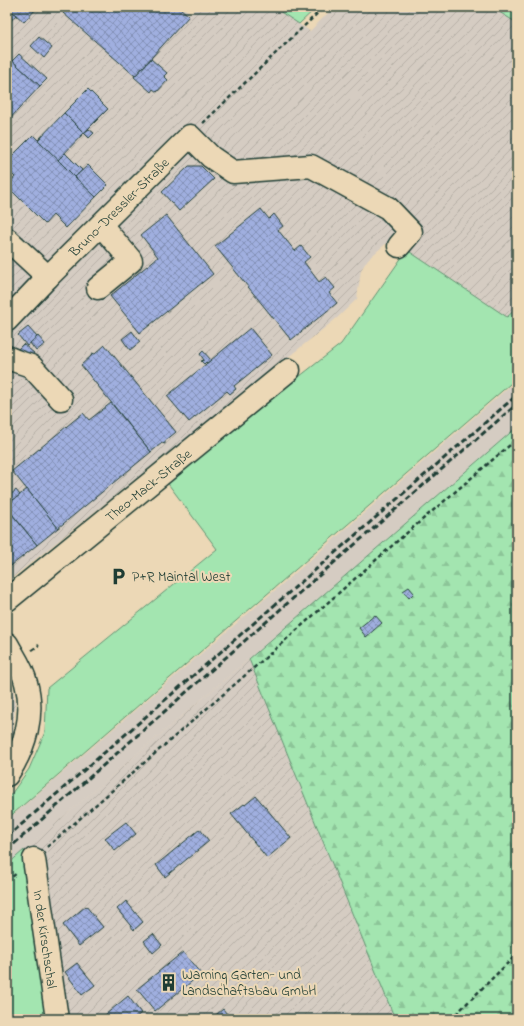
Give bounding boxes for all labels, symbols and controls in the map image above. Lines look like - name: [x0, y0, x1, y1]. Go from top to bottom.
- street label: Bruno-Dressler-Straße: [64, 153, 175, 263]
- street label: Theo-Mack-Straße: [101, 444, 197, 528]
- parking icon: P+R Maintal West: [109, 566, 129, 586]
- place label: P+R Maintal West: [132, 567, 231, 588]
- street label: In der Kirschschal: [27, 889, 62, 990]
- place label: Warning Garten- und Landschaftsbau GmbH: [182, 965, 316, 1002]
- building icon: Warning Garten- und Landschaftsbau GmbH: [159, 972, 179, 992]

